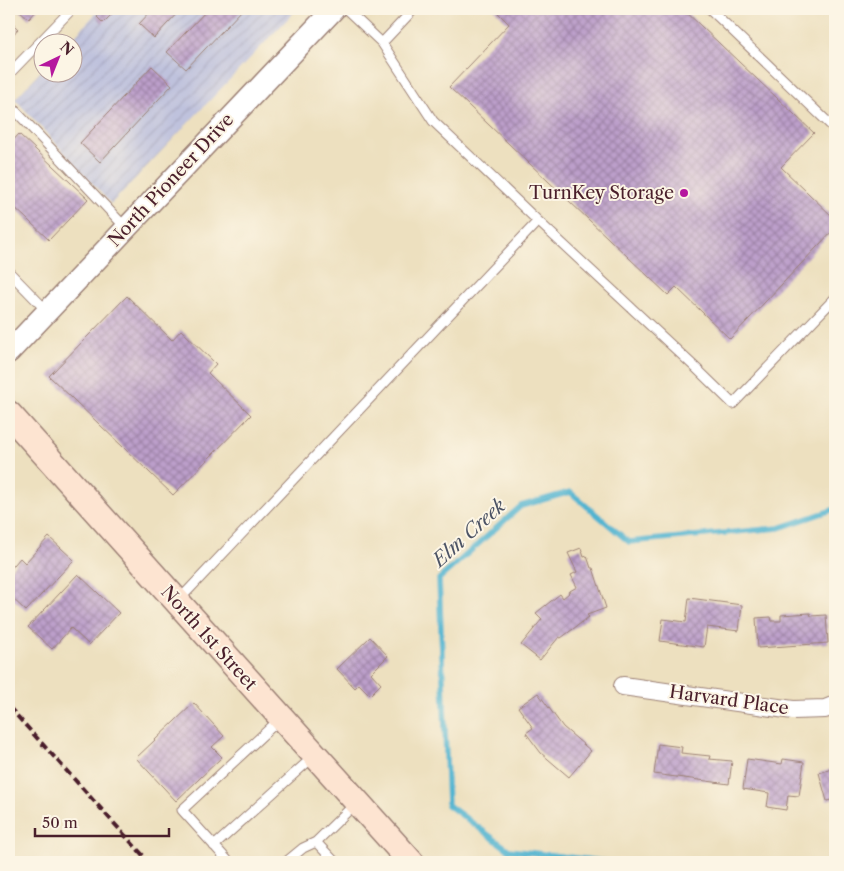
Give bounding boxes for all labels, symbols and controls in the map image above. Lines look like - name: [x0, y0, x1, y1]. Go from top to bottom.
- north arrow: [32, 32, 82, 82]
- text: N: [56, 38, 77, 59]
- street label: North Pioneer Drive: [104, 109, 238, 251]
- place label: TurnKey Storage: [529, 182, 674, 204]
- marker: TurnKey Storage: [678, 187, 690, 199]
- water label: Elm Creek: [426, 494, 510, 573]
- street label: North 1st Street: [156, 581, 262, 695]
- street label: Harvard Place: [668, 681, 790, 719]
- scale bar: [35, 806, 169, 838]
- text: 50 m: [42, 813, 78, 832]

